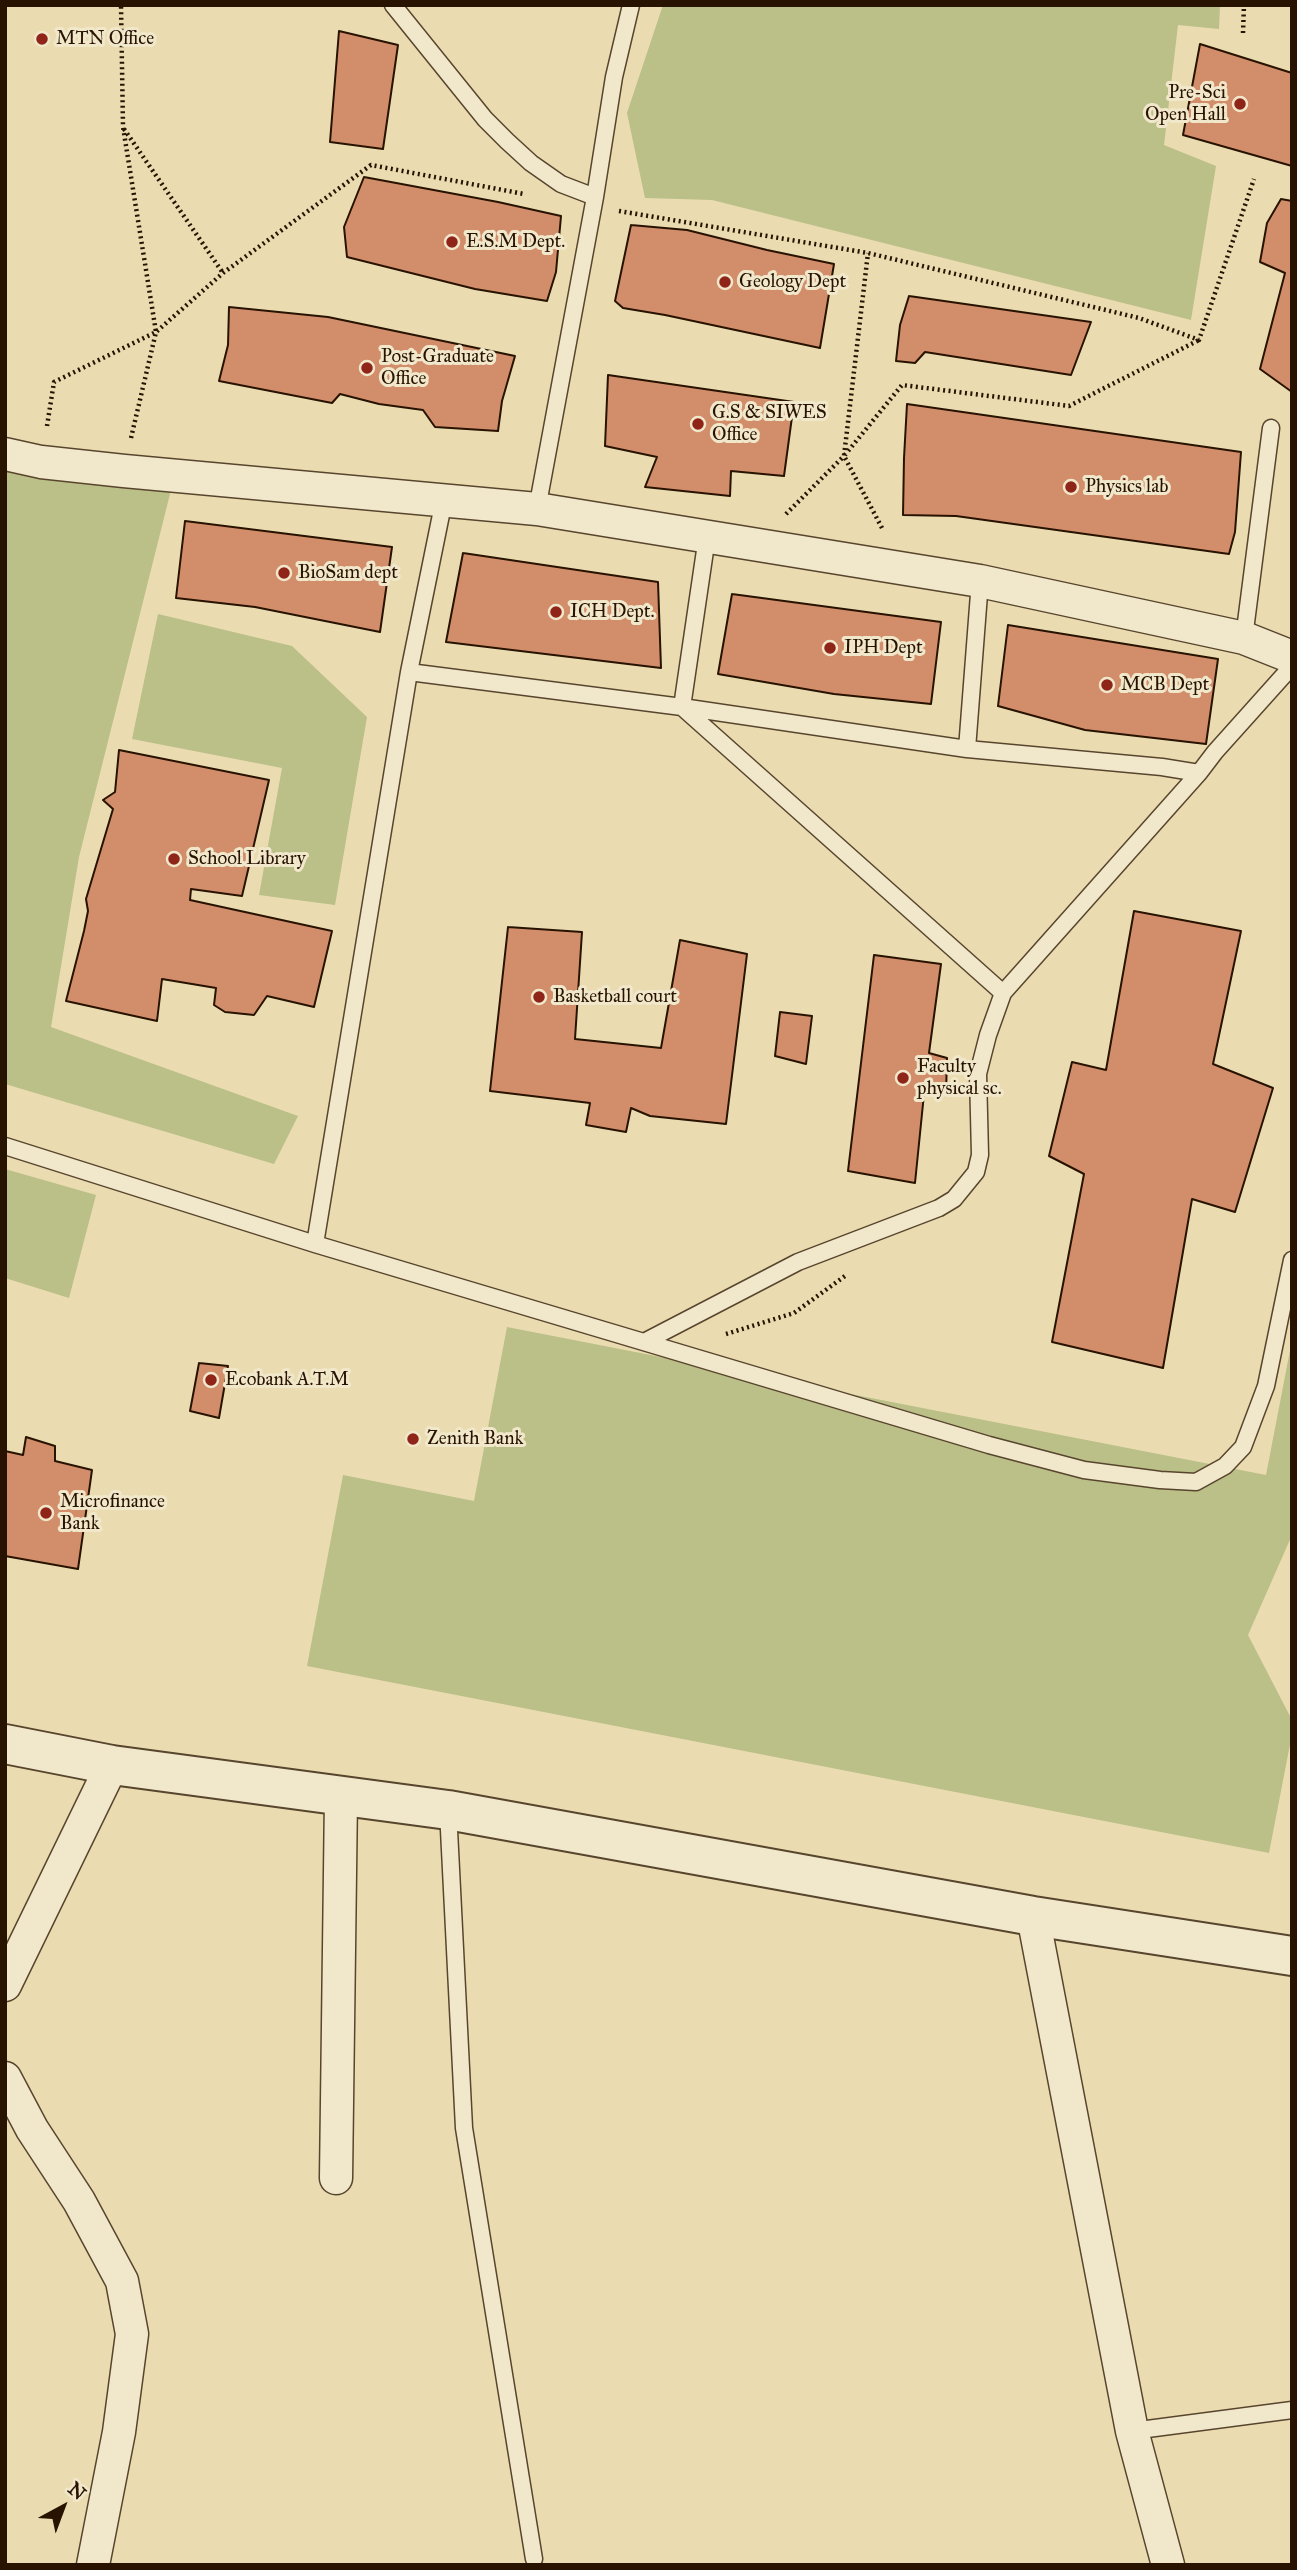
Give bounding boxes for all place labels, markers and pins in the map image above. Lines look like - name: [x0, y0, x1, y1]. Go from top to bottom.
- place label: MTN Office: [56, 28, 154, 50]
- marker: MTN Office: [34, 31, 50, 47]
- place label: Pre-Sci Open Hall: [1145, 82, 1226, 126]
- marker: Pre-Sci Open Hall: [1232, 96, 1248, 112]
- place label: E.S.M Dept.: [466, 231, 565, 253]
- marker: E.S.M Dept.: [444, 234, 460, 250]
- place label: Geology Dept: [739, 271, 846, 293]
- marker: Geology Dept: [717, 274, 733, 290]
- place label: Post-Graduate Office: [381, 346, 494, 390]
- marker: Post-Graduate Office: [359, 360, 375, 376]
- place label: G.S & SIWES Office: [712, 402, 827, 446]
- marker: G.S & SIWES Office: [690, 416, 706, 432]
- place label: Physics lab: [1085, 476, 1168, 498]
- marker: Physics lab: [1063, 479, 1079, 495]
- place label: BioSam dept: [298, 562, 398, 584]
- marker: BioSam dept: [276, 565, 292, 581]
- place label: ICH Dept.: [570, 601, 654, 623]
- marker: ICH Dept.: [548, 604, 564, 620]
- place label: IPH Dept: [844, 637, 923, 659]
- marker: IPH Dept: [822, 640, 838, 656]
- place label: MCB Dept: [1121, 674, 1209, 696]
- marker: MCB Dept: [1099, 677, 1115, 693]
- place label: School Library: [188, 848, 306, 870]
- marker: School Library: [166, 851, 182, 867]
- place label: Basketball court: [553, 986, 677, 1008]
- marker: Basketball court: [531, 989, 547, 1005]
- place label: Faculty physical sc.: [917, 1056, 1002, 1100]
- marker: Faculty physical sc.: [895, 1070, 911, 1086]
- place label: Ecobank A.T.M: [225, 1369, 349, 1391]
- marker: Ecobank A.T.M: [203, 1372, 219, 1388]
- place label: Zenith Bank: [427, 1428, 523, 1450]
- marker: Zenith Bank: [405, 1431, 421, 1447]
- place label: Microfinance Bank: [60, 1491, 165, 1535]
- marker: Microfinance Bank: [38, 1505, 54, 1521]

